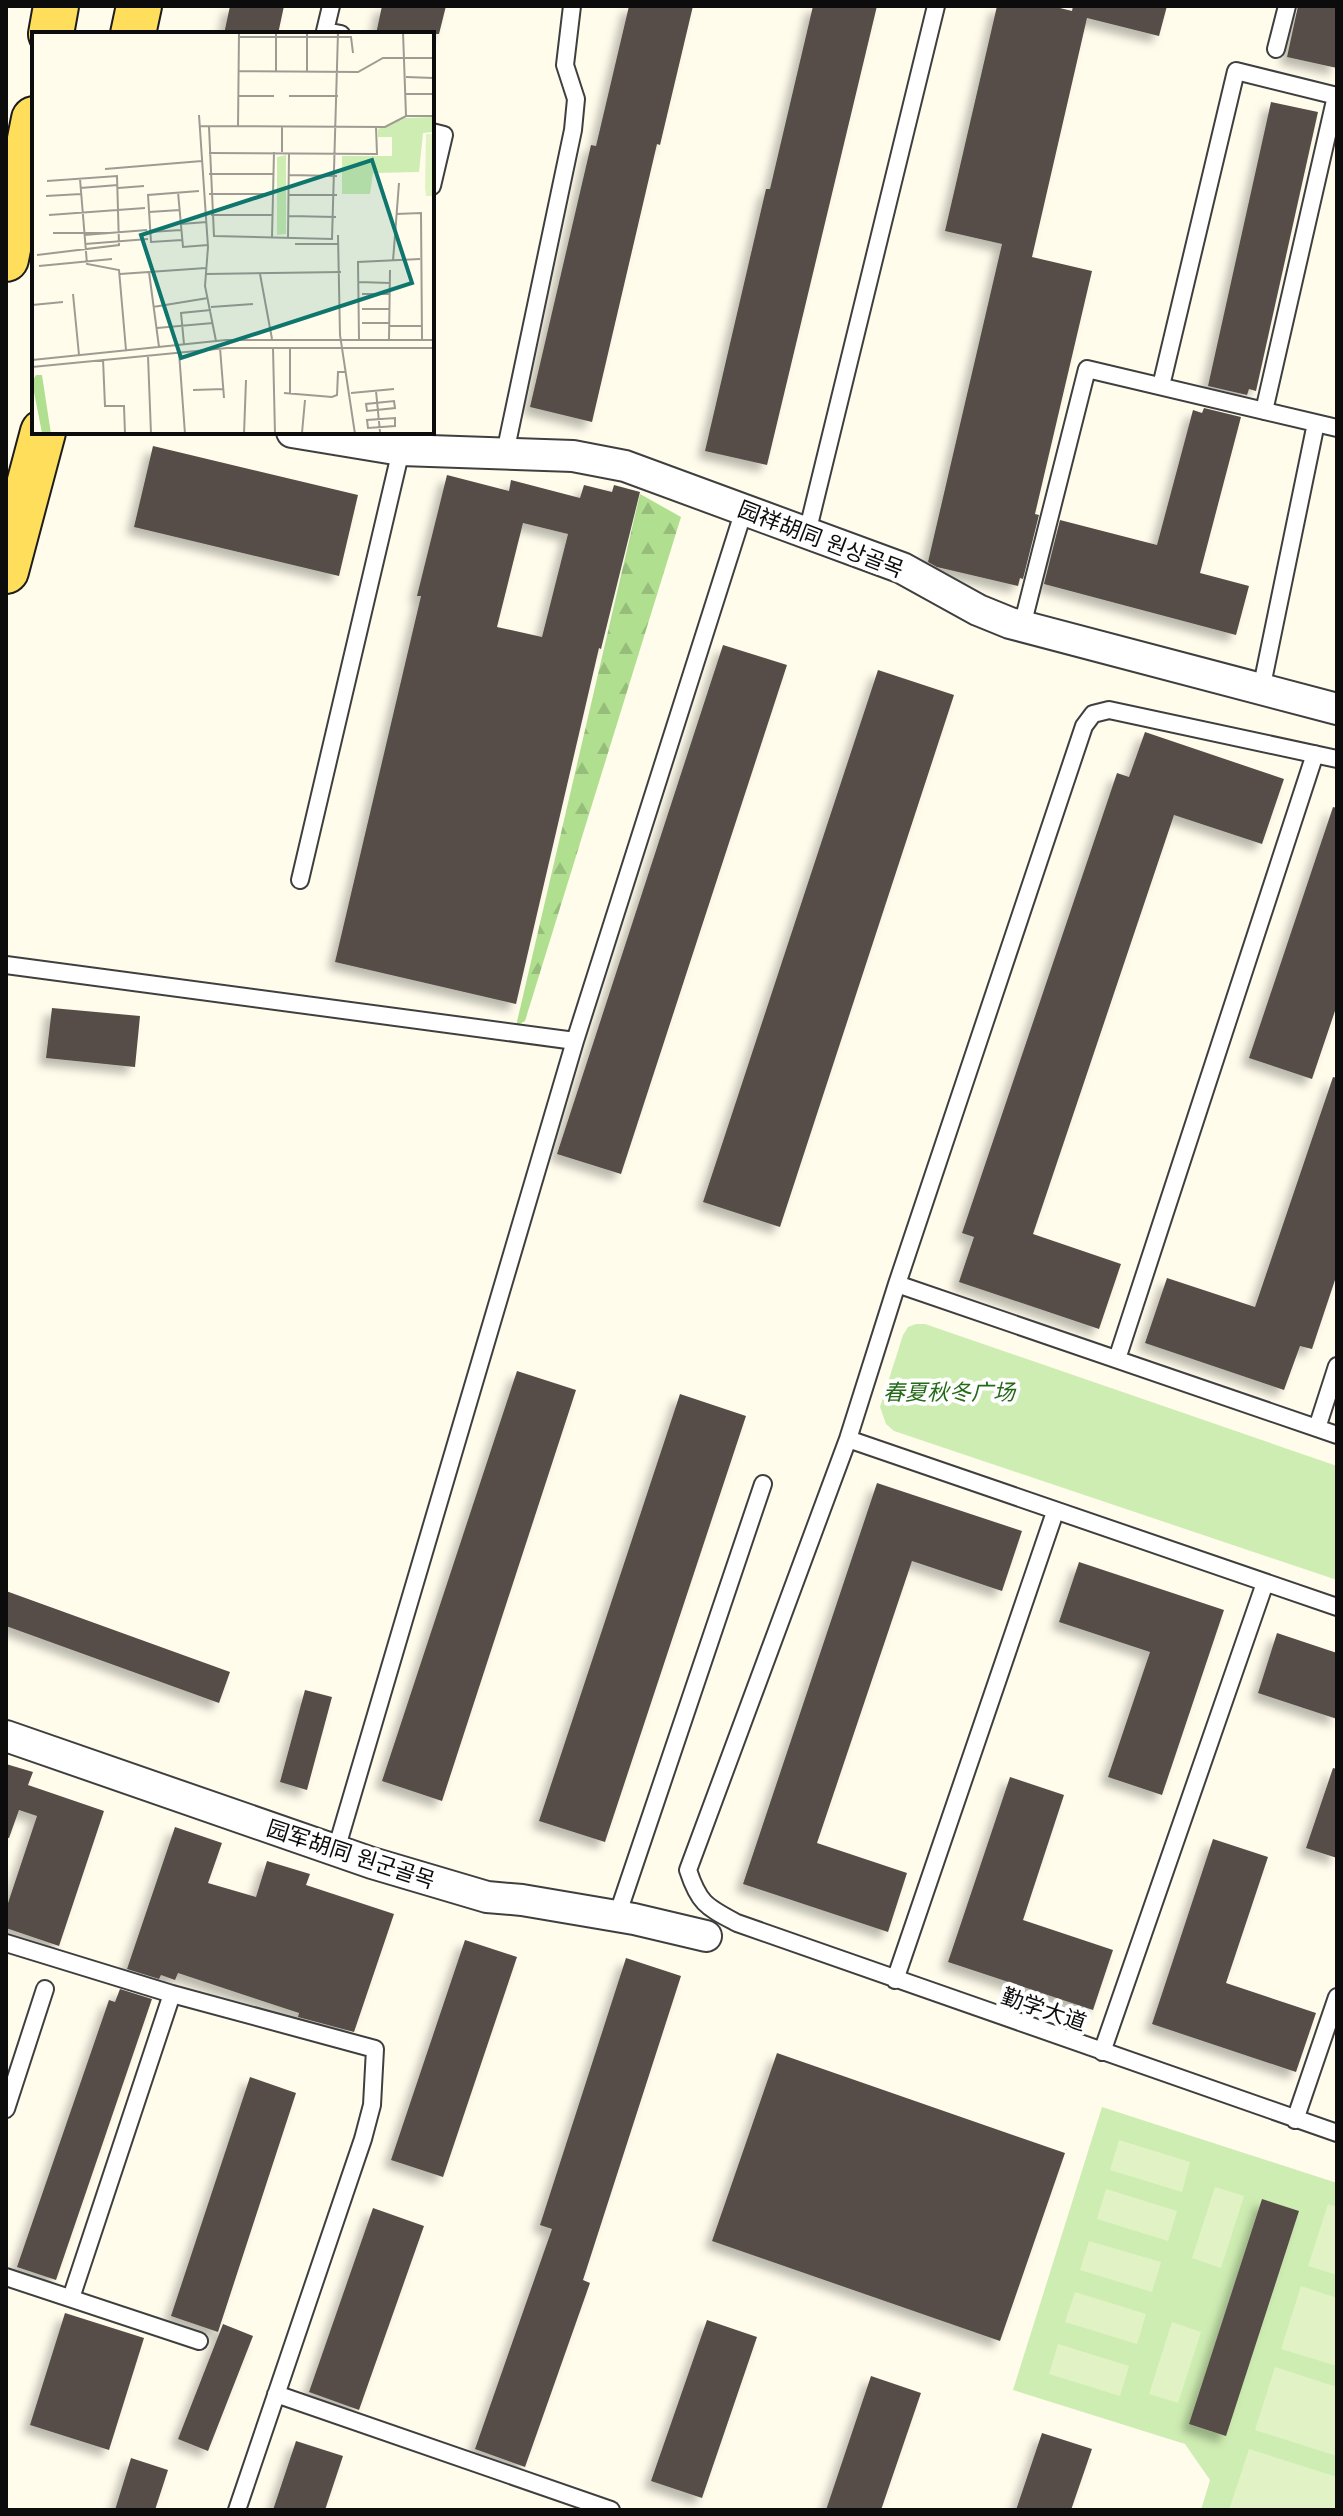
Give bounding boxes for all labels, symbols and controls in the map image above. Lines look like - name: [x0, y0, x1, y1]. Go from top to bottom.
- inset map: [32, 32, 434, 434]
- street label: 园祥胡同 원상골목: [734, 495, 907, 583]
- park label: 春夏秋冬广场: [883, 1379, 1017, 1406]
- street label: 园军胡同 원군골목: [263, 1815, 438, 1894]
- street label: 勤学大道: [998, 1982, 1090, 2037]

